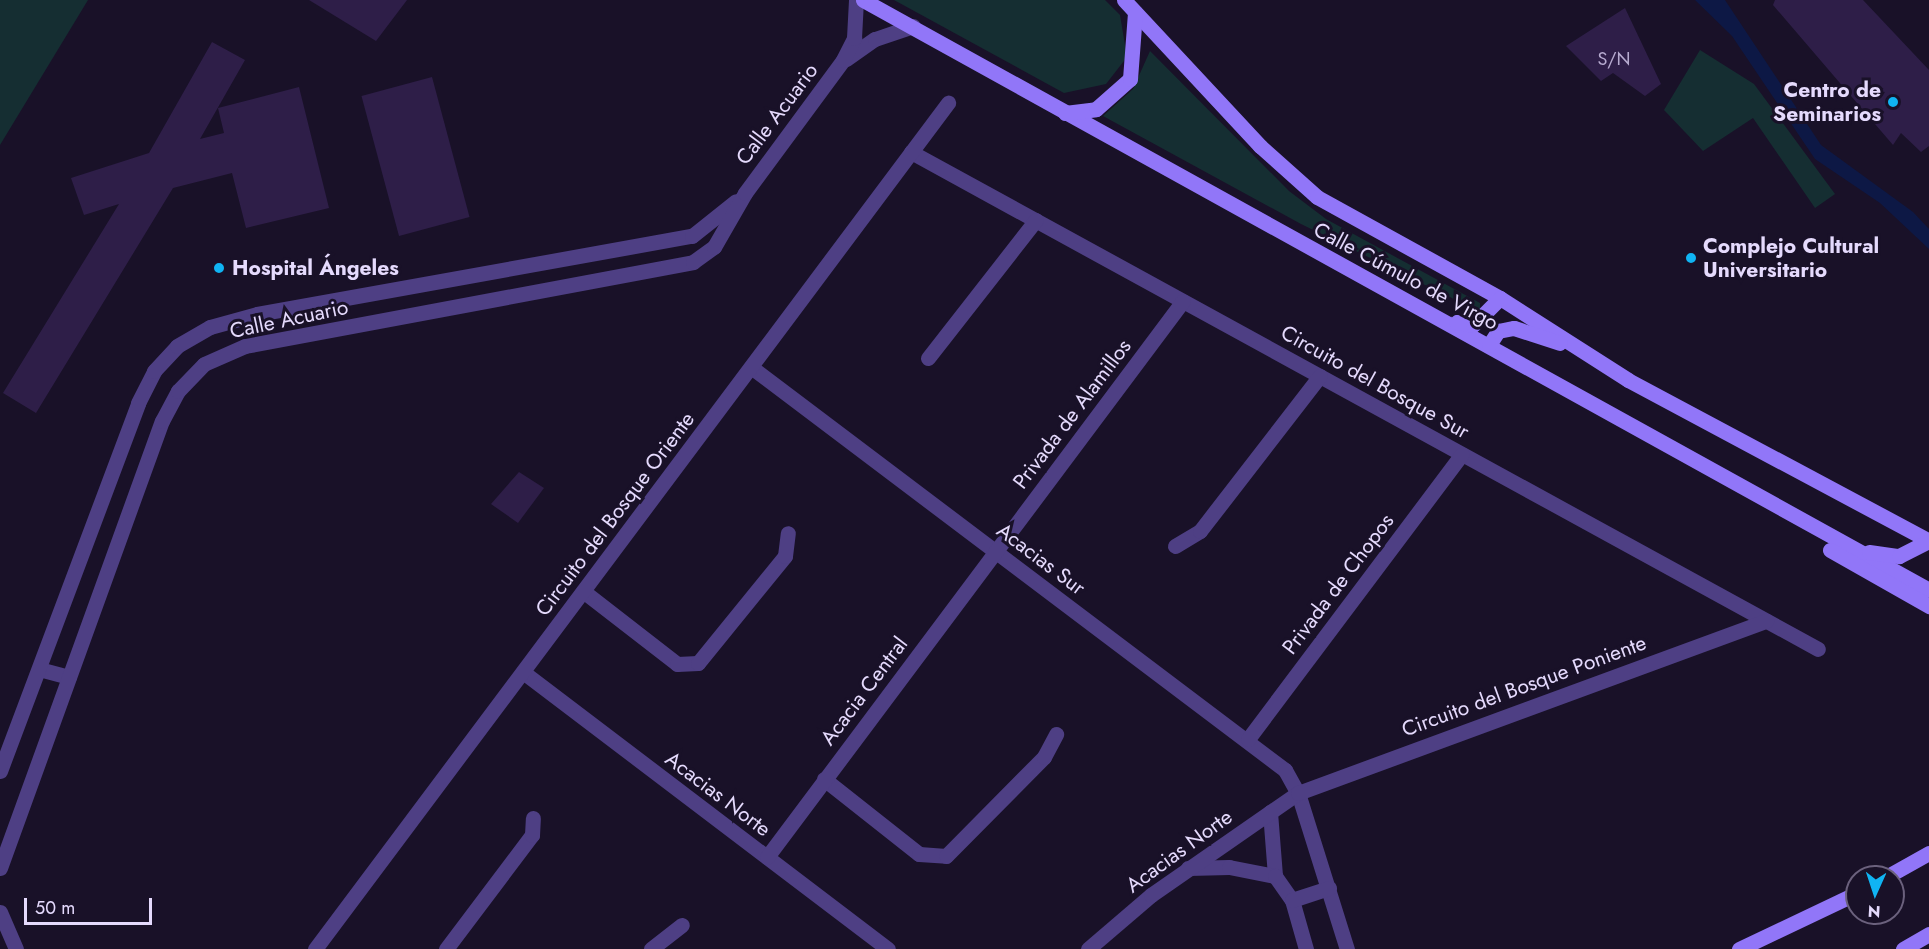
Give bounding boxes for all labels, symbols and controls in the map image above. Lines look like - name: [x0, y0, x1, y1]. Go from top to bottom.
- house number: S/N: [1597, 48, 1631, 70]
- street label: Calle Acuario: [731, 58, 823, 170]
- place label: Centro de Seminarios: [1773, 77, 1881, 127]
- marker: Centro de Seminarios: [1886, 95, 1900, 109]
- street label: Calle Cúmulo de Virgo: [1309, 217, 1503, 335]
- place label: Complejo Cultural Universitario: [1703, 233, 1879, 283]
- marker: Complejo Cultural Universitario: [1684, 251, 1698, 265]
- place label: Hospital Ángeles: [232, 255, 399, 281]
- marker: Hospital Ángeles: [210, 259, 228, 277]
- street label: Calle Acuario: [227, 294, 351, 344]
- street label: Circuito del Bosque Sur: [1276, 320, 1474, 444]
- street label: Privada de Alamillos: [1008, 334, 1136, 494]
- street label: Circuito del Bosque Oriente: [530, 407, 700, 621]
- street label: Privada de Chopos: [1277, 509, 1399, 659]
- street label: Acacias Sur: [992, 518, 1090, 600]
- street label: Circuito del Bosque Poniente: [1398, 630, 1650, 742]
- street label: Acacia Central: [815, 632, 913, 750]
- street label: Acacias Norte: [660, 746, 776, 842]
- street label: Acacias Norte: [1121, 804, 1237, 898]
- north arrow: [1845, 865, 1905, 925]
- scale bar: [27, 886, 154, 924]
- text: 50 m: [35, 895, 75, 921]
- text: N: [1867, 900, 1881, 923]

